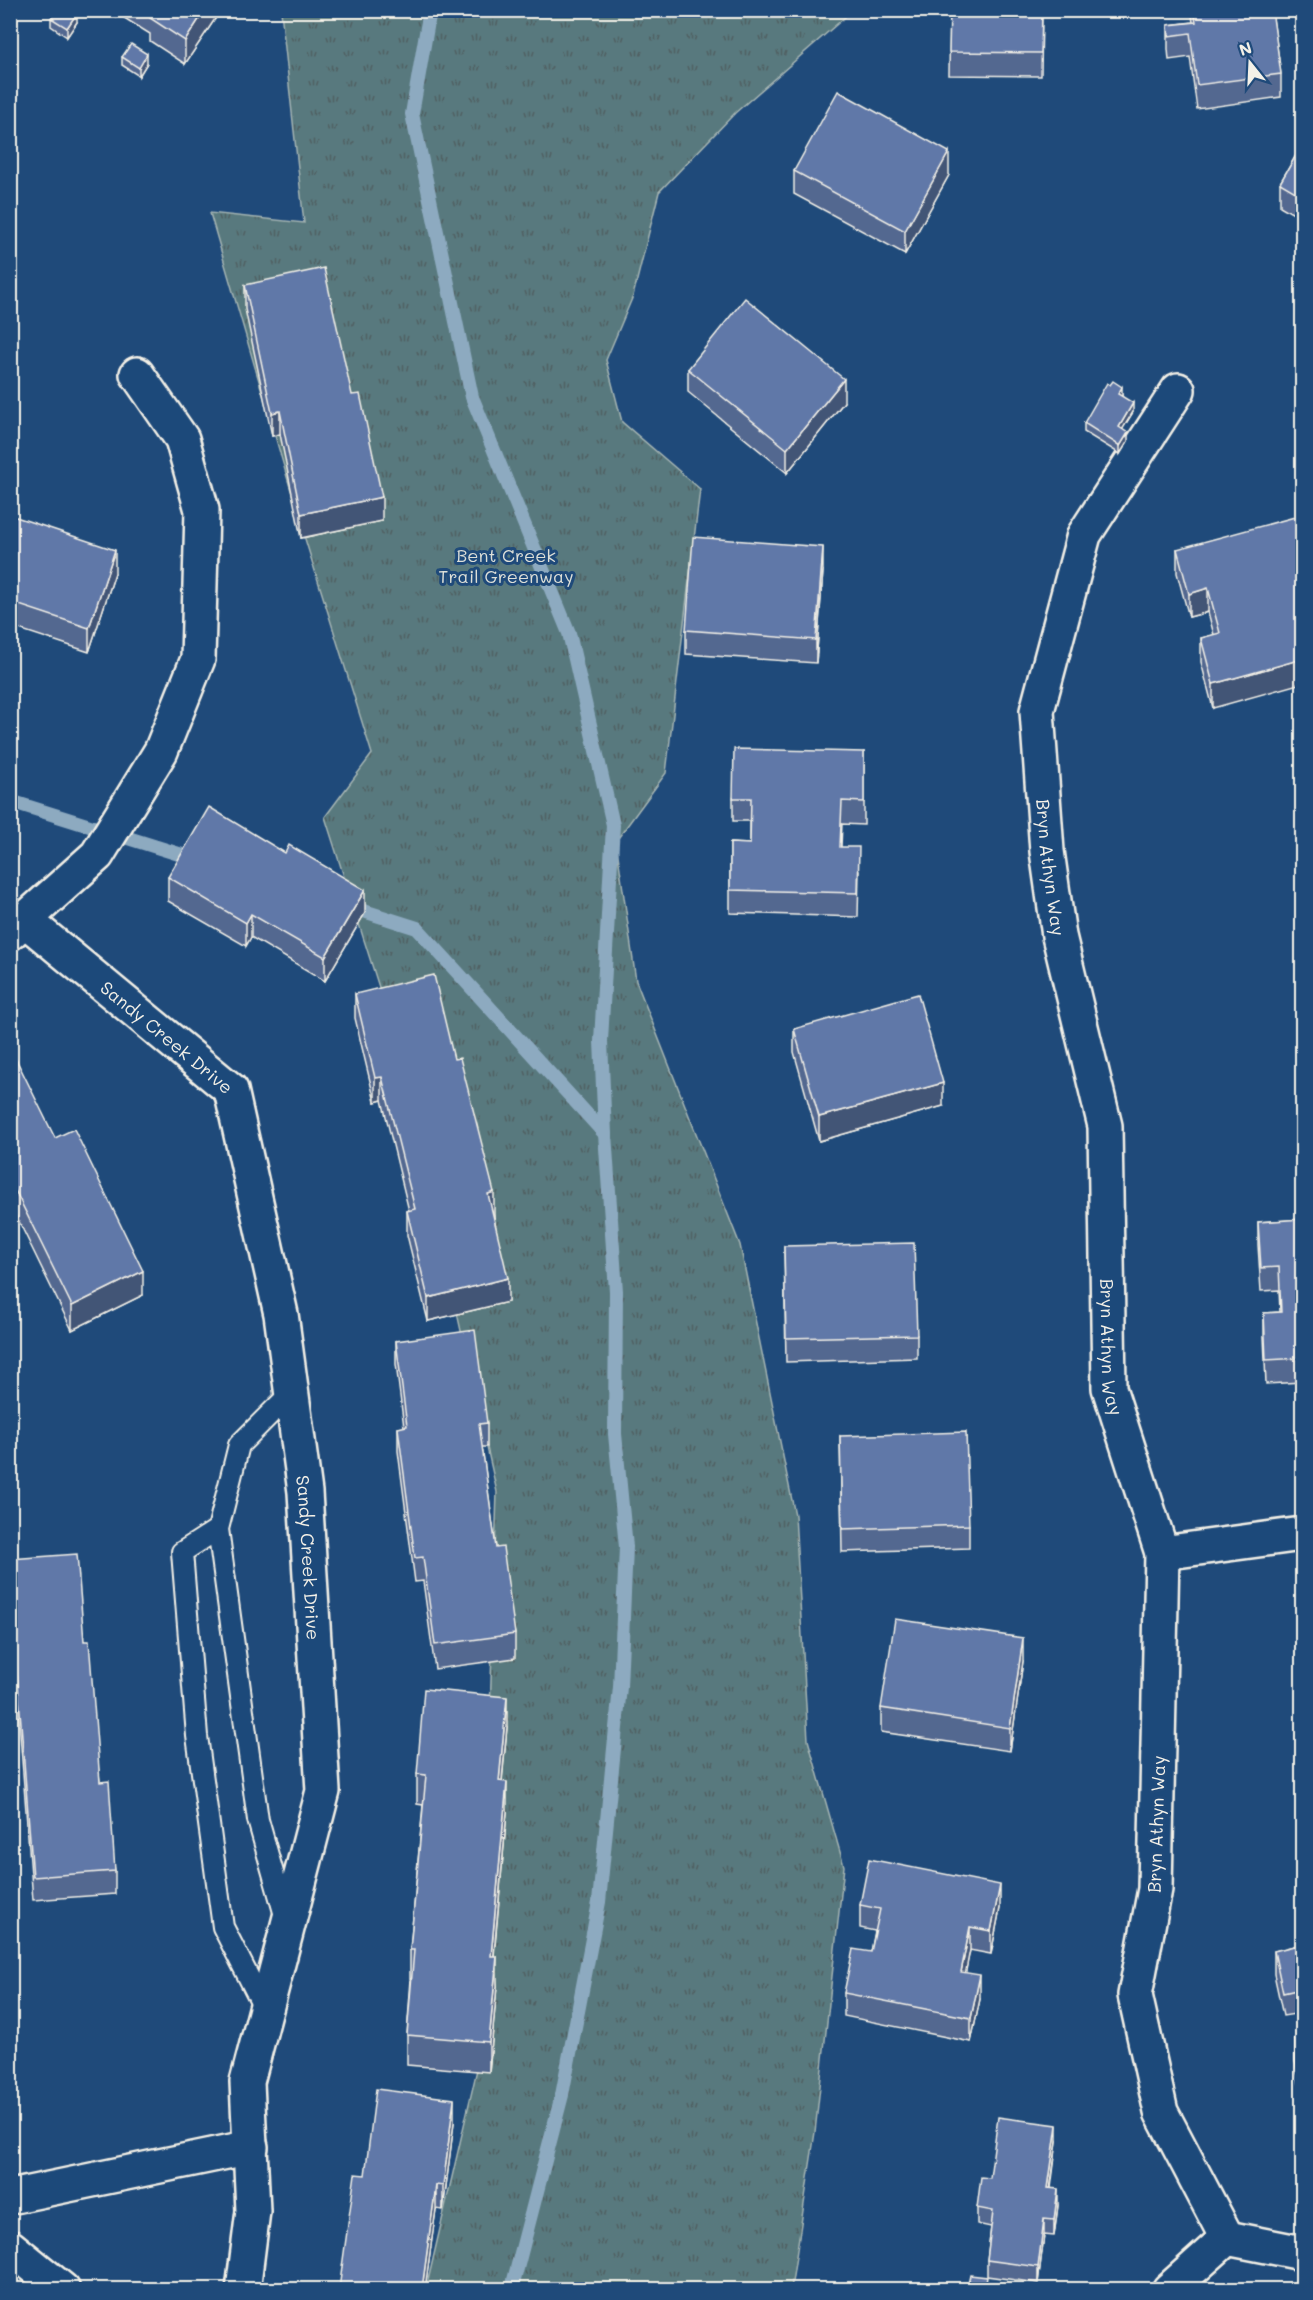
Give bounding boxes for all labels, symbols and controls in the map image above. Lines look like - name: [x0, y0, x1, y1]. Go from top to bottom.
- north arrow: [1220, 33, 1280, 93]
- text: N: [1236, 36, 1254, 60]
- park label: Bent Creek Trail Greenway: [438, 543, 574, 588]
- street label: Bryn Athyn Way: [1031, 798, 1071, 937]
- street label: Sandy Creek Drive: [96, 975, 238, 1099]
- street label: Bryn Athyn Way: [1095, 1278, 1129, 1418]
- street label: Sandy Creek Drive: [291, 1474, 326, 1641]
- street label: Bryn Athyn Way: [1142, 1755, 1170, 1893]

